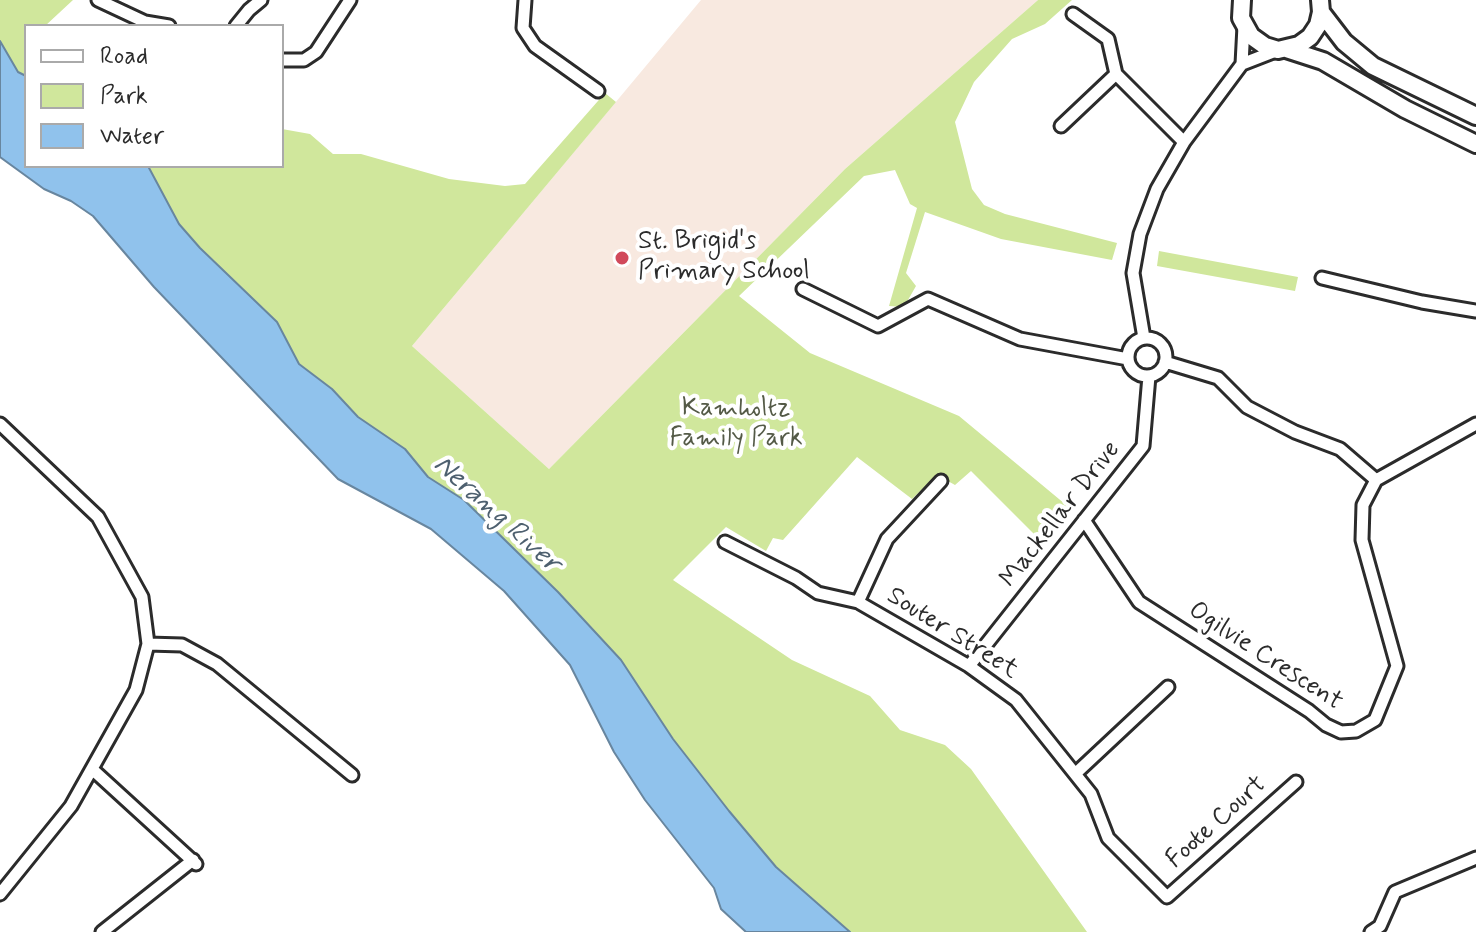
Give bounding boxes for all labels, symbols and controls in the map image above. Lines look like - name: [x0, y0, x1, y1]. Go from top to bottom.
- legend: [24, 24, 284, 168]
- text: Road: [100, 41, 148, 72]
- text: Park: [100, 81, 148, 112]
- text: Water: [100, 121, 164, 152]
- place label: St. Brigid's Primary School: [638, 227, 810, 288]
- marker: St. Brigid's Primary School: [613, 249, 631, 267]
- park label: Kamholtz Family Park: [669, 394, 803, 456]
- street label: Mackellar Drive: [994, 435, 1128, 595]
- water label: Nerang River: [425, 449, 567, 581]
- street label: Souter Street: [880, 581, 1024, 687]
- street label: Ogilvie Crescent: [1182, 596, 1348, 718]
- street label: Foote Court: [1161, 770, 1273, 876]

